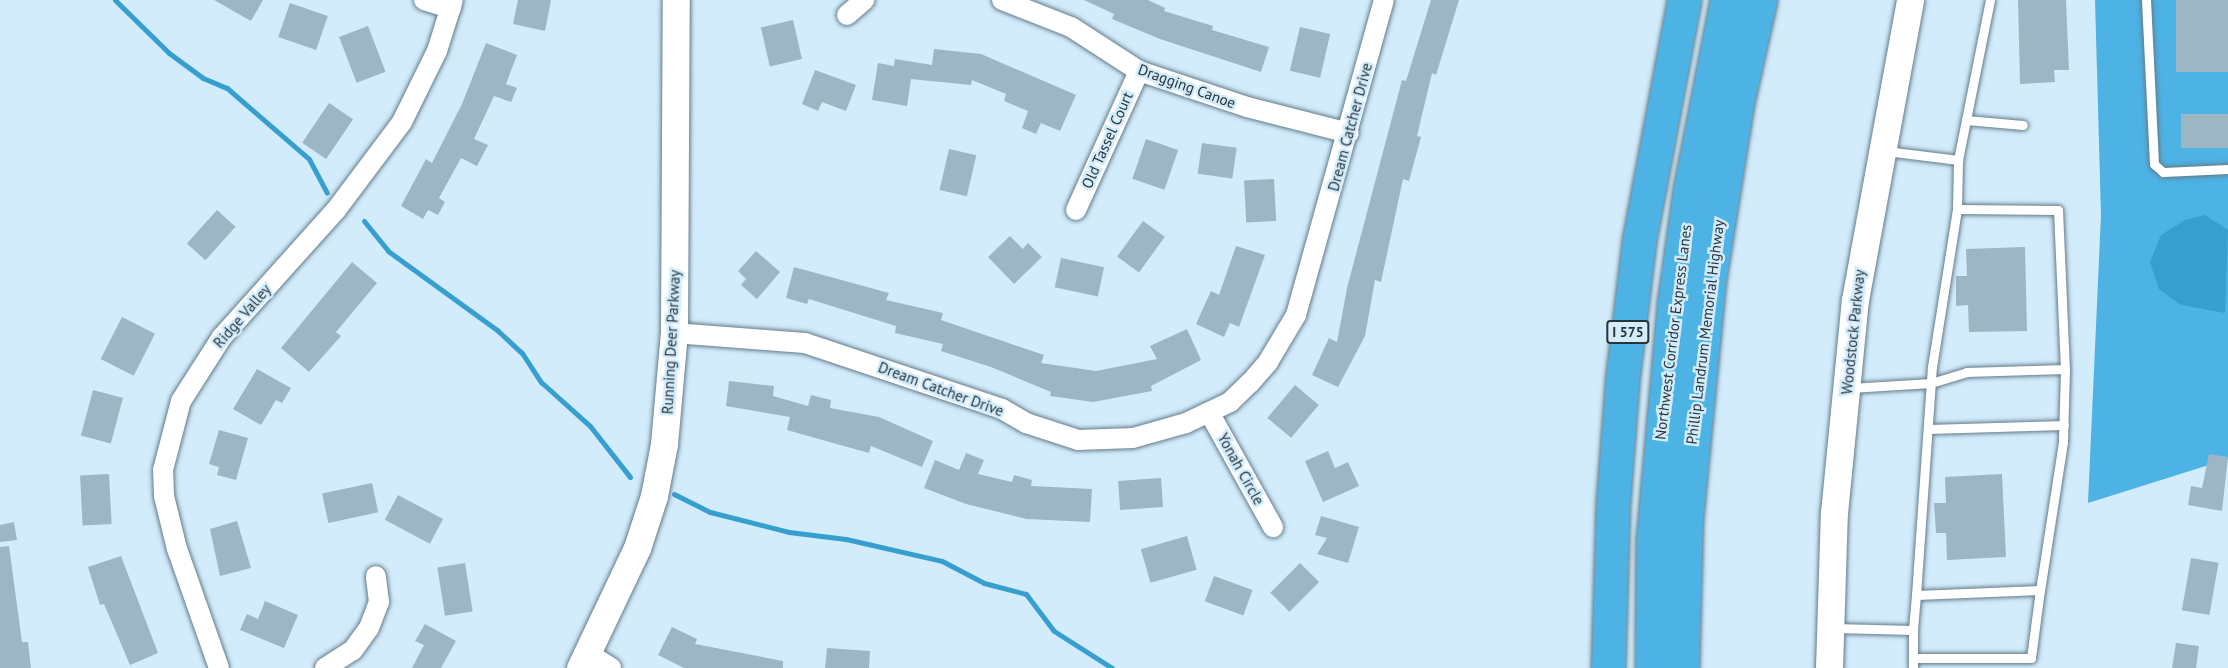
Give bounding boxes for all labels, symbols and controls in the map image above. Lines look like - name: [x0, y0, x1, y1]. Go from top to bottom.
- street label: Dragging Canoe: [1136, 60, 1238, 112]
- street label: Dream Catcher Drive: [1324, 61, 1376, 193]
- street label: Old Tassel Court: [1078, 89, 1136, 191]
- street label: Phillip Landrum Memorial Highway: [1682, 218, 1728, 446]
- street label: Northwest Corridor Express Lanes: [1651, 223, 1695, 441]
- street label: Woodstock Parkway: [1837, 268, 1869, 396]
- street label: Running Deer Parkway: [658, 269, 684, 415]
- street label: Ridge Valley: [209, 280, 275, 352]
- road number: I 575: [1606, 321, 1650, 343]
- street label: Dream Catcher Drive: [876, 358, 1006, 420]
- street label: Yonah Circle: [1214, 430, 1268, 508]

